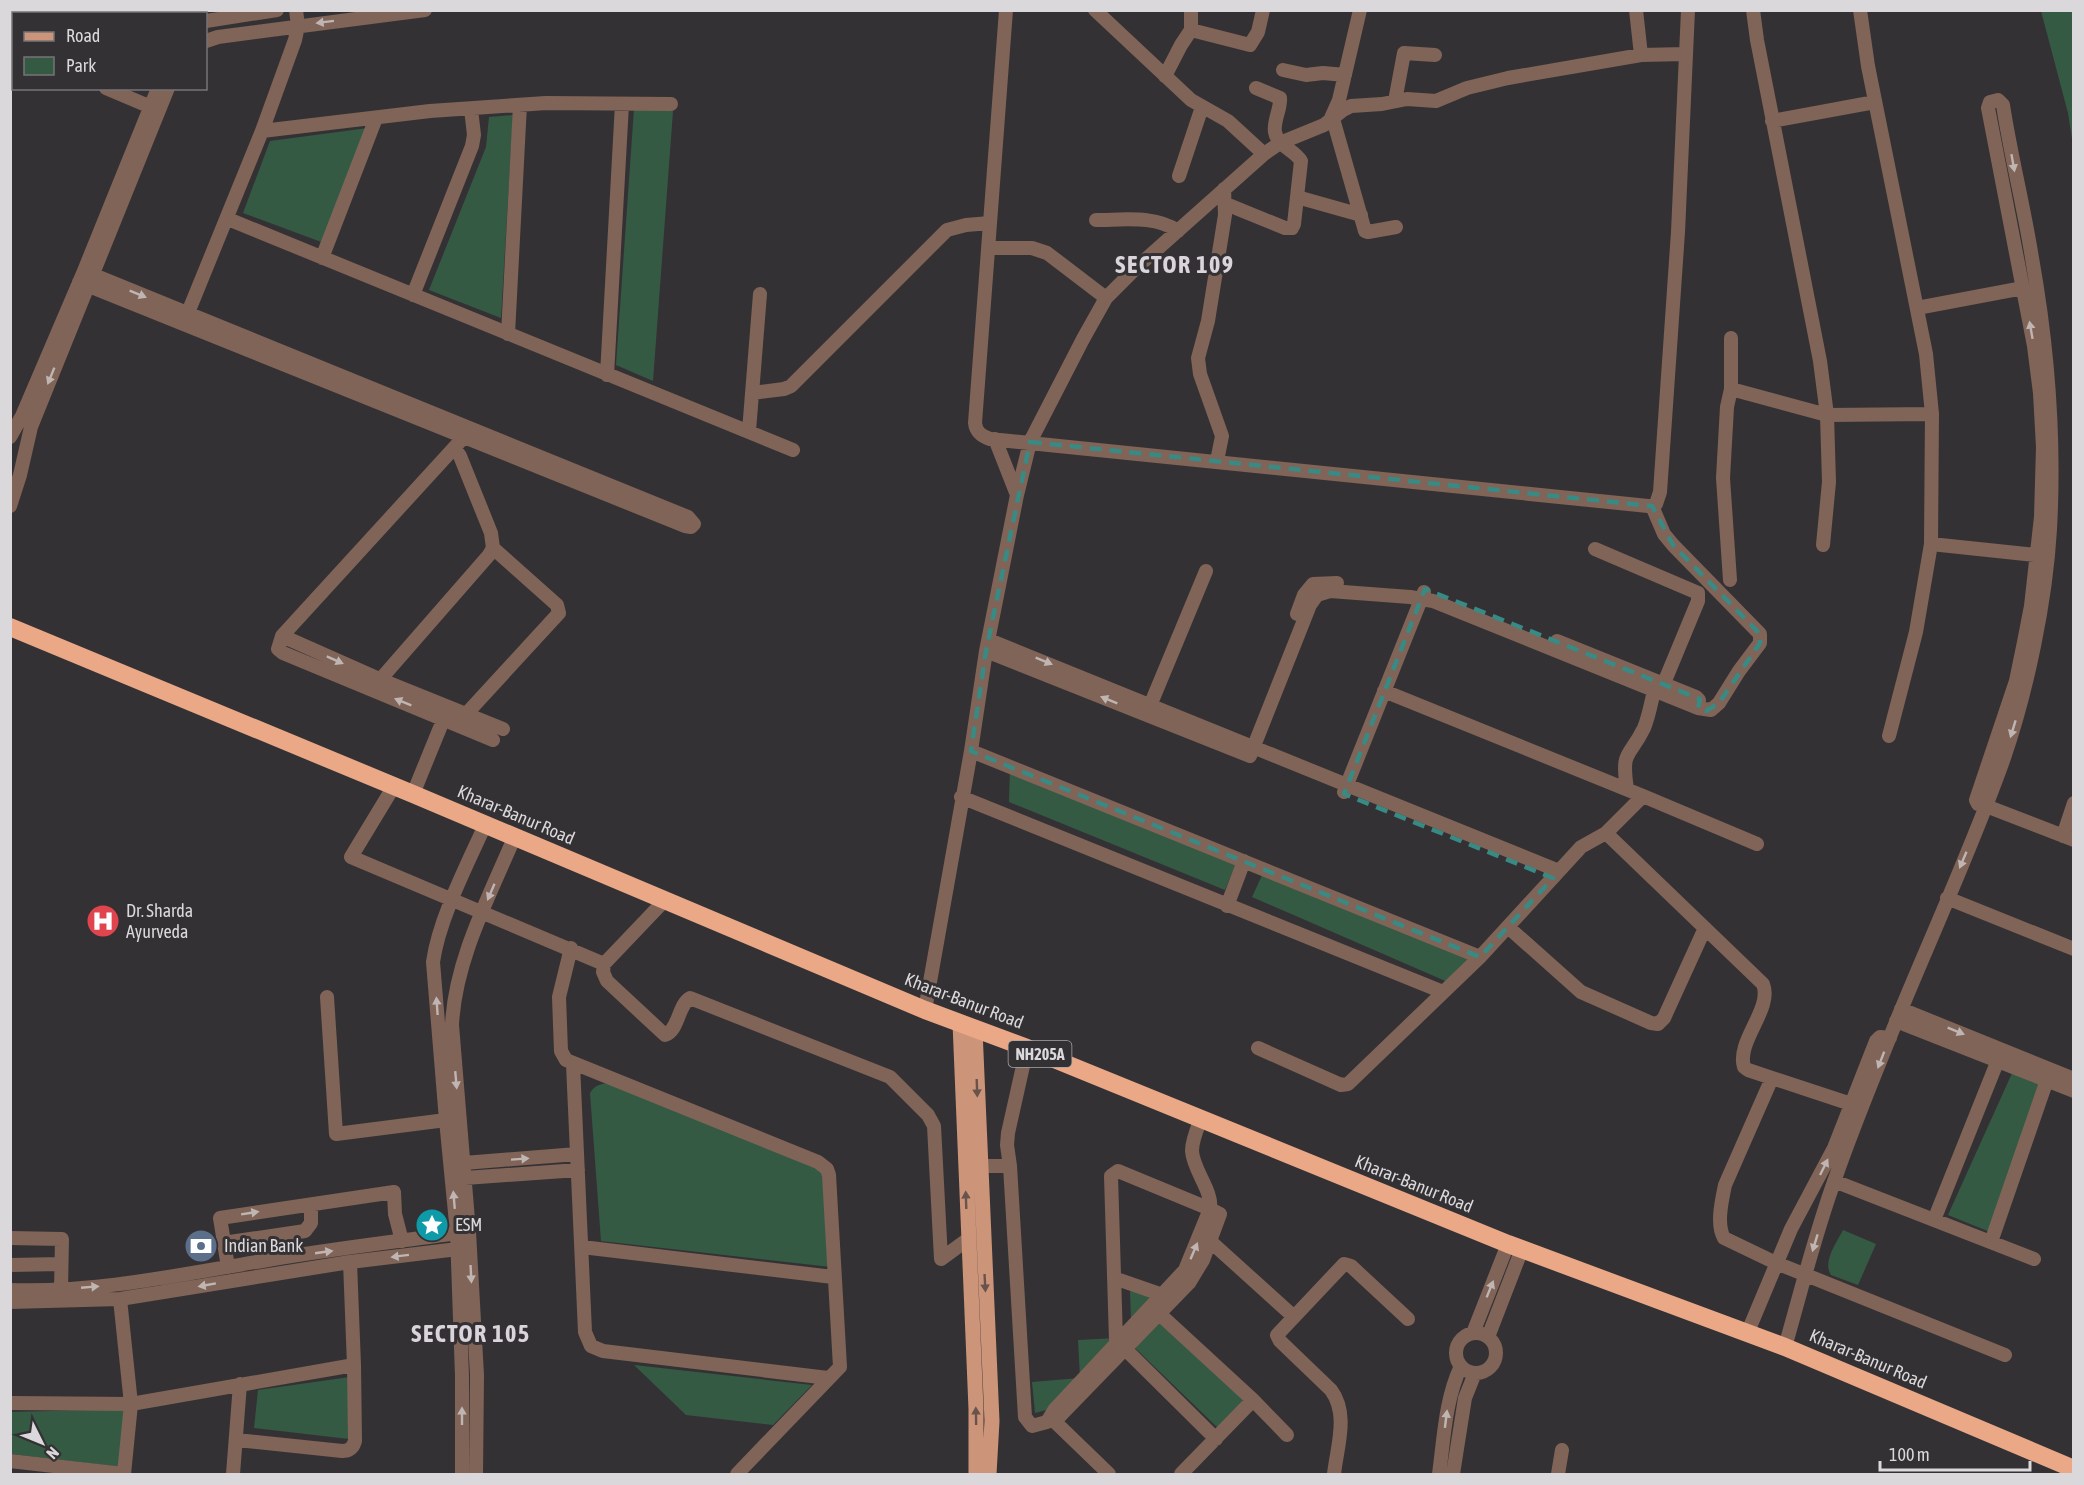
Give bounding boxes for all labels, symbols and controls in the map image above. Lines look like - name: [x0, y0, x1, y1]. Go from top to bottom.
- legend: [12, 12, 207, 90]
- one-way arrow: [316, 18, 335, 27]
- text: Road: [66, 25, 100, 46]
- text: Park: [66, 55, 96, 76]
- one-way arrow: [2008, 154, 2017, 173]
- district label: SECTOR 109: [1115, 251, 1235, 278]
- one-way arrow: [129, 290, 147, 299]
- one-way arrow: [2026, 320, 2035, 339]
- one-way arrow: [46, 368, 56, 386]
- one-way arrow: [327, 655, 344, 664]
- one-way arrow: [1035, 656, 1053, 666]
- one-way arrow: [1099, 695, 1117, 705]
- one-way arrow: [394, 697, 412, 706]
- one-way arrow: [2008, 720, 2017, 738]
- street label: Kharar-Banur Road: [454, 780, 578, 849]
- one-way arrow: [1958, 852, 1968, 870]
- one-way arrow: [486, 883, 496, 901]
- place label: Dr. Sharda Ayurveda: [126, 900, 193, 942]
- hospital icon: Dr. Sharda Ayurveda: [85, 903, 121, 939]
- street label: Kharar-Banur Road: [902, 968, 1027, 1033]
- one-way arrow: [432, 996, 442, 1015]
- one-way arrow: [1947, 1026, 1965, 1036]
- road number: NH205A: [1008, 1041, 1072, 1067]
- one-way arrow: [1876, 1051, 1885, 1069]
- one-way arrow: [452, 1070, 461, 1089]
- one-way arrow: [972, 1079, 981, 1098]
- street label: Kharar-Banur Road: [1352, 1150, 1476, 1217]
- one-way arrow: [511, 1154, 530, 1163]
- one-way arrow: [1819, 1158, 1829, 1175]
- one-way arrow: [449, 1191, 459, 1210]
- one-way arrow: [961, 1191, 970, 1210]
- place icon: ESM: [414, 1207, 450, 1243]
- one-way arrow: [240, 1208, 259, 1217]
- place label: ESM: [455, 1214, 482, 1235]
- bank icon: Indian Bank: [183, 1228, 219, 1264]
- one-way arrow: [1810, 1234, 1819, 1252]
- place label: Indian Bank: [224, 1235, 303, 1256]
- one-way arrow: [1189, 1242, 1199, 1260]
- one-way arrow: [315, 1247, 334, 1256]
- one-way arrow: [390, 1251, 409, 1260]
- one-way arrow: [467, 1265, 476, 1284]
- one-way arrow: [981, 1273, 990, 1292]
- one-way arrow: [1486, 1280, 1495, 1298]
- one-way arrow: [198, 1281, 217, 1290]
- one-way arrow: [80, 1282, 99, 1292]
- district label: SECTOR 105: [411, 1320, 531, 1347]
- street label: Kharar-Banur Road: [1806, 1324, 1930, 1393]
- one-way arrow: [457, 1407, 467, 1426]
- one-way arrow: [971, 1407, 981, 1426]
- one-way arrow: [1441, 1410, 1451, 1429]
- north arrow: [12, 1413, 72, 1473]
- scale bar: [1880, 1434, 2030, 1472]
- text: N: [43, 1444, 63, 1463]
- text: 100 m: [1889, 1444, 1930, 1465]

